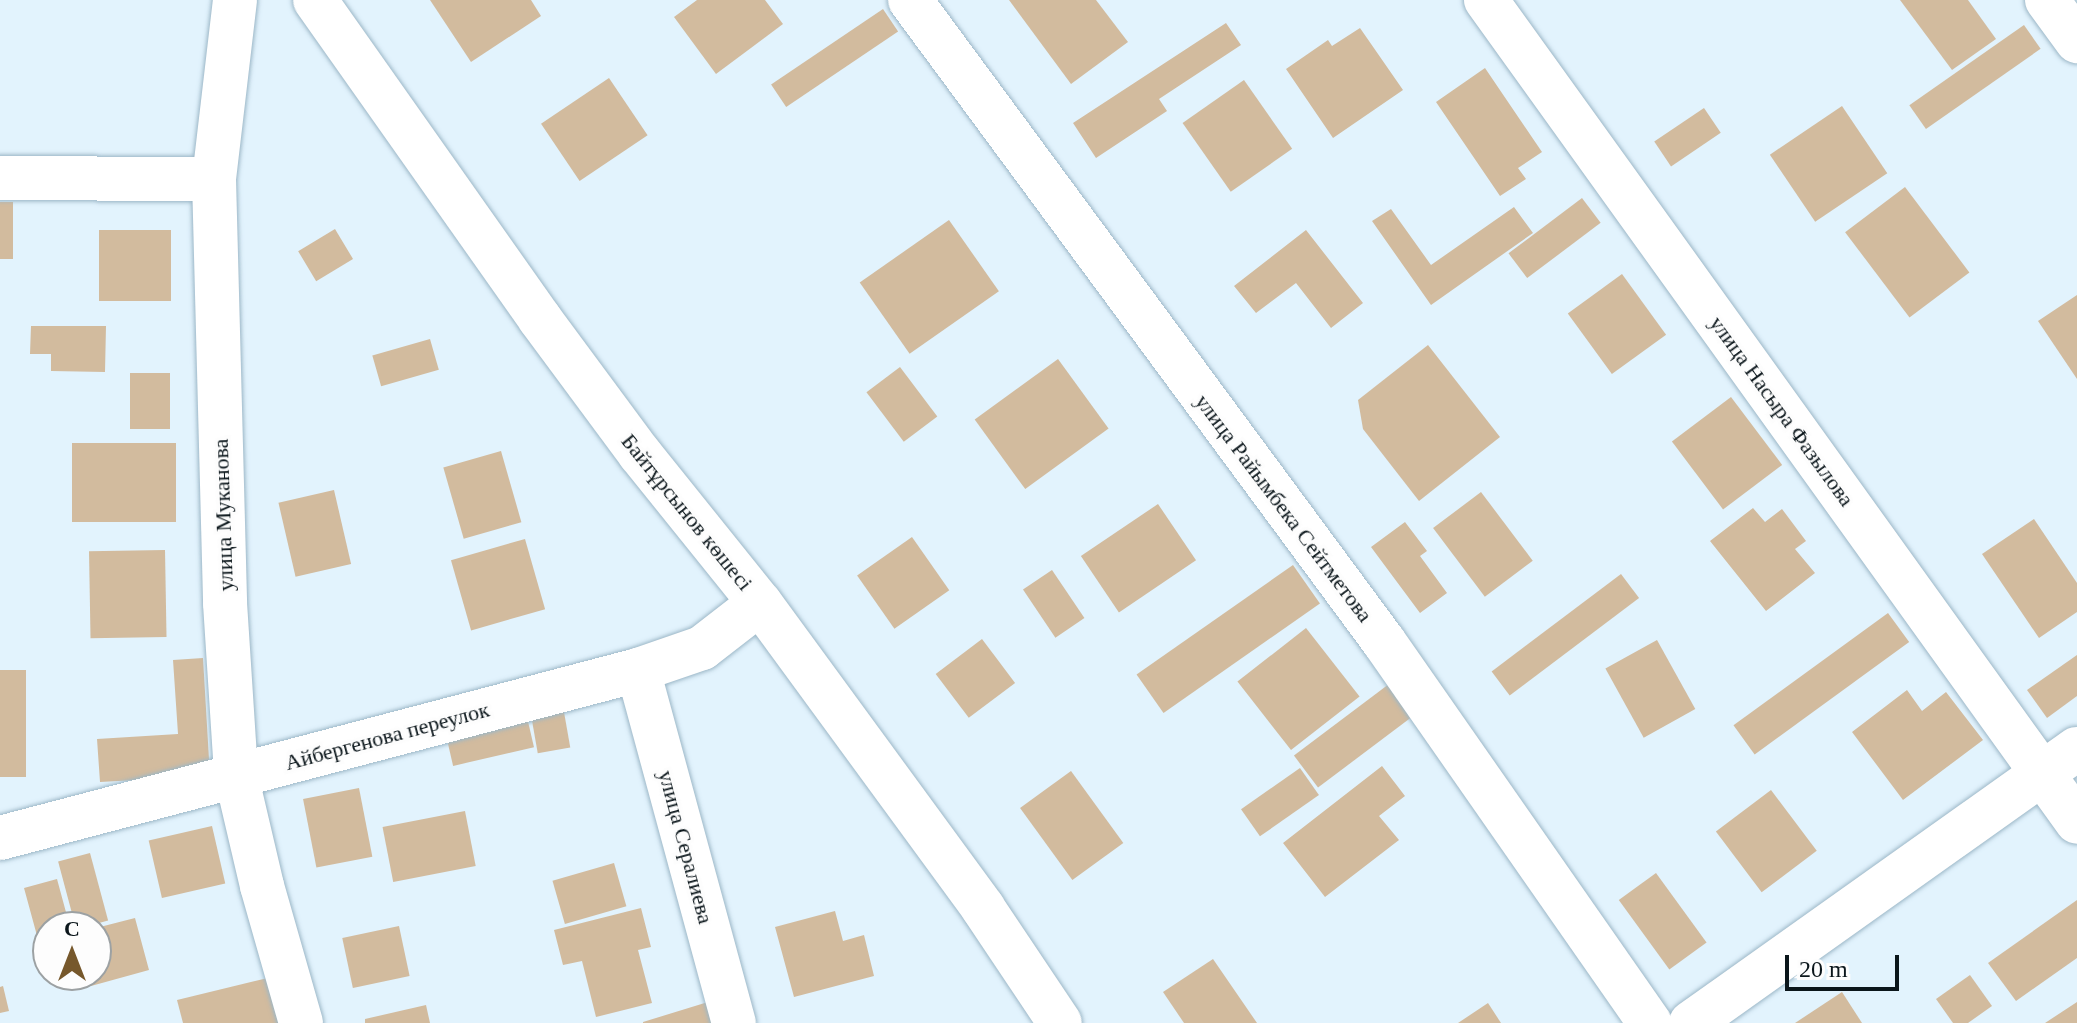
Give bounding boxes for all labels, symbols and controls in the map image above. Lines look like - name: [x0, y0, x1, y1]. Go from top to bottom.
- street label: улица Насыра Фазылова: [1704, 311, 1860, 511]
- street label: улица Райымбека Сейтметова: [1190, 389, 1378, 627]
- street label: Байтұрсынов көшесі: [616, 428, 758, 596]
- street label: улица Муканова: [207, 438, 239, 592]
- street label: Айбергенова переулок: [282, 696, 492, 776]
- street label: улица Сералиева: [653, 767, 719, 927]
- north arrow: [32, 911, 112, 991]
- text: С: [64, 916, 80, 941]
- scale bar: [1789, 939, 1903, 989]
- text: 20 m: [1799, 956, 1848, 982]

